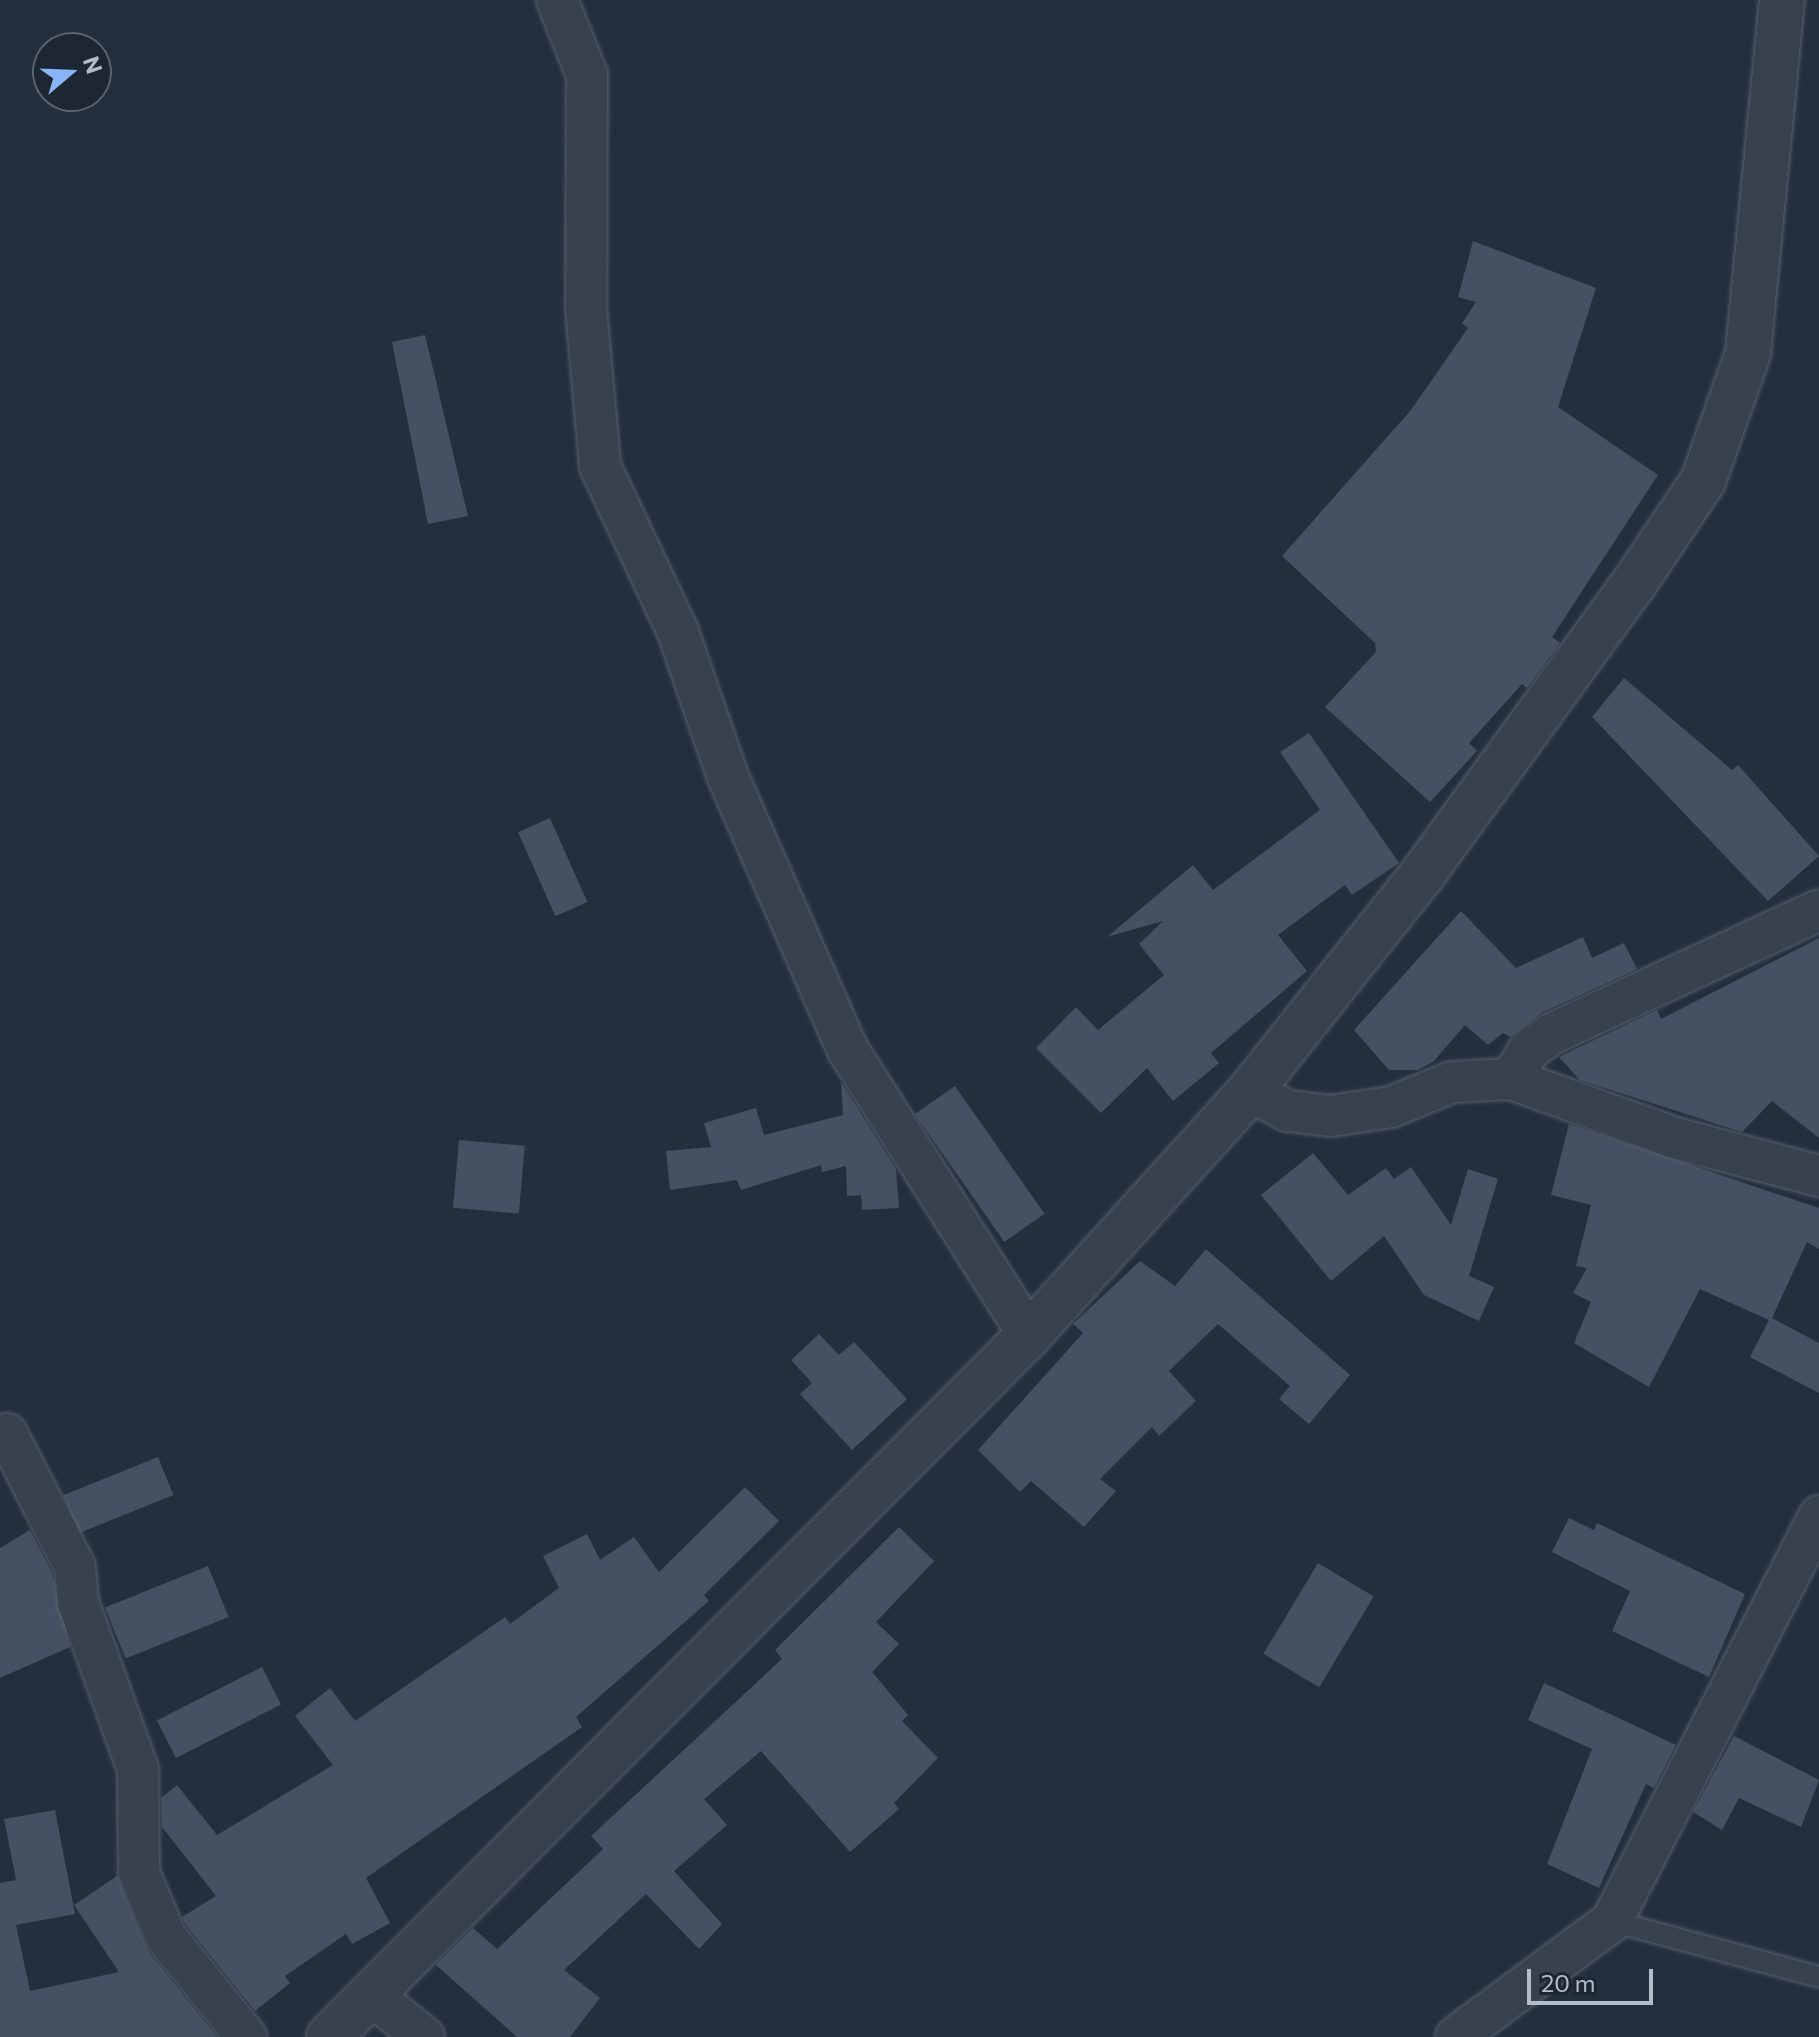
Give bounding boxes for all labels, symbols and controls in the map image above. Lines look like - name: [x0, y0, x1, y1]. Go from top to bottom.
- north arrow: [32, 32, 112, 112]
- text: N: [78, 52, 109, 77]
- scale bar: [1531, 1953, 1657, 2003]
- text: 20 m: [1541, 1968, 1595, 1997]

